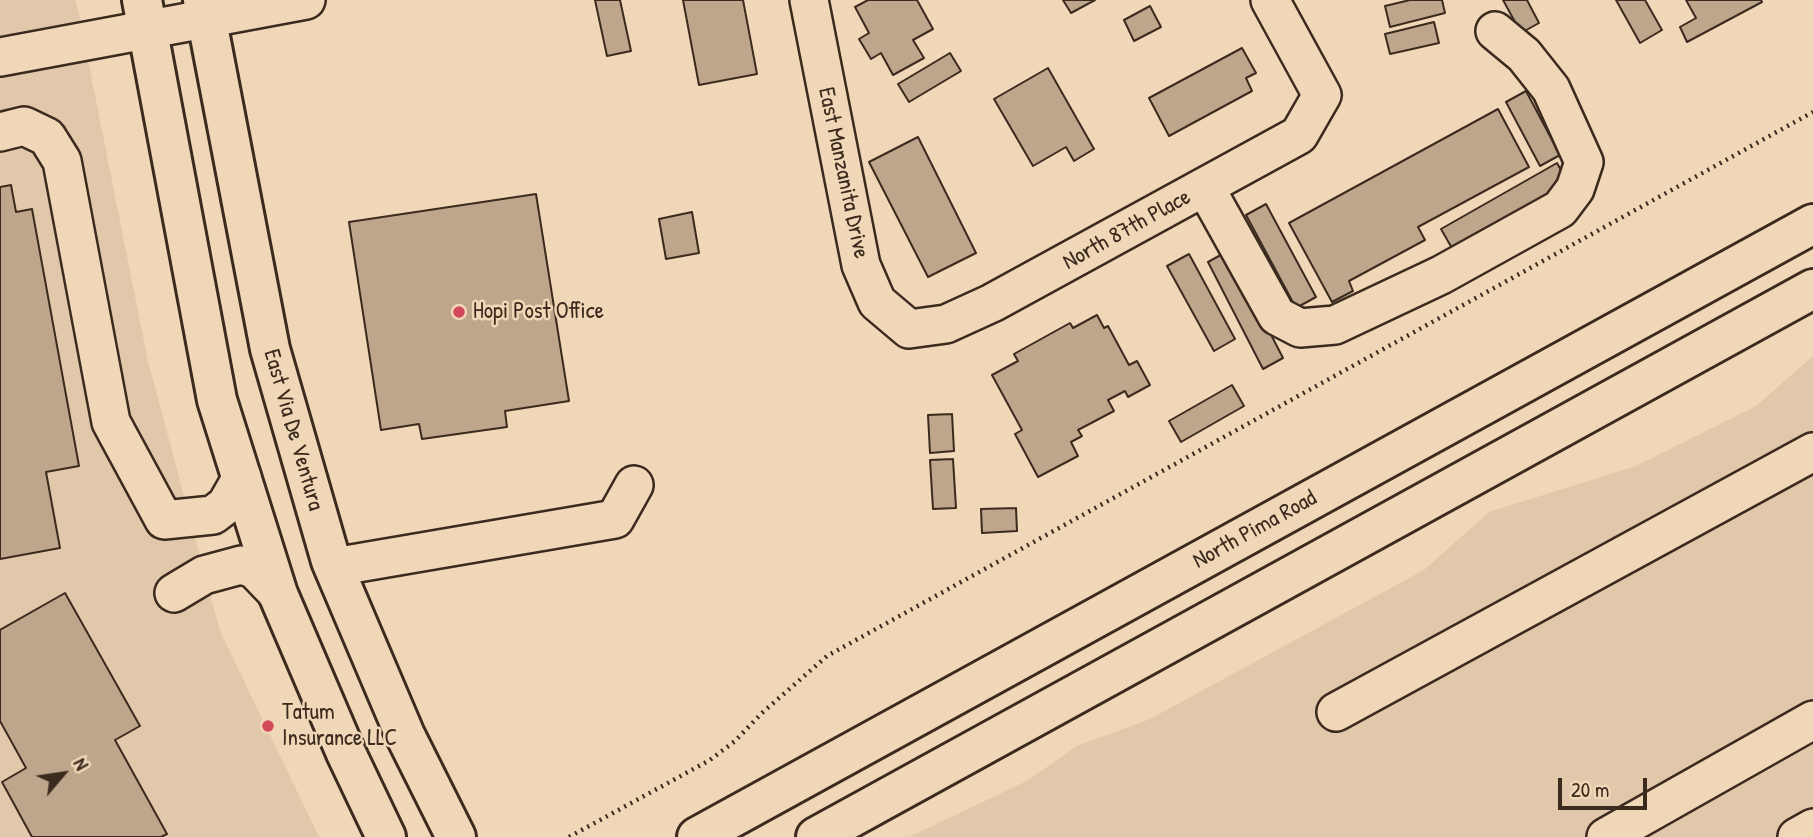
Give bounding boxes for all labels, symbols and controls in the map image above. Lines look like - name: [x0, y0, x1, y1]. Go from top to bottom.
- street label: East Manzanita Drive: [811, 85, 875, 261]
- street label: North 87th Place: [1058, 184, 1196, 276]
- place label: Hopi Post Office: [473, 298, 604, 326]
- marker: Hopi Post Office: [451, 304, 467, 320]
- street label: East Via De Ventura: [257, 346, 329, 514]
- street label: North Pima Road: [1188, 485, 1322, 575]
- place label: Tatum Insurance LLC: [282, 699, 397, 753]
- marker: Tatum Insurance LLC: [260, 718, 276, 734]
- north arrow: [28, 739, 98, 809]
- text: N: [68, 753, 95, 775]
- scale bar: [1561, 764, 1650, 808]
- text: 20 m: [1571, 775, 1609, 804]

